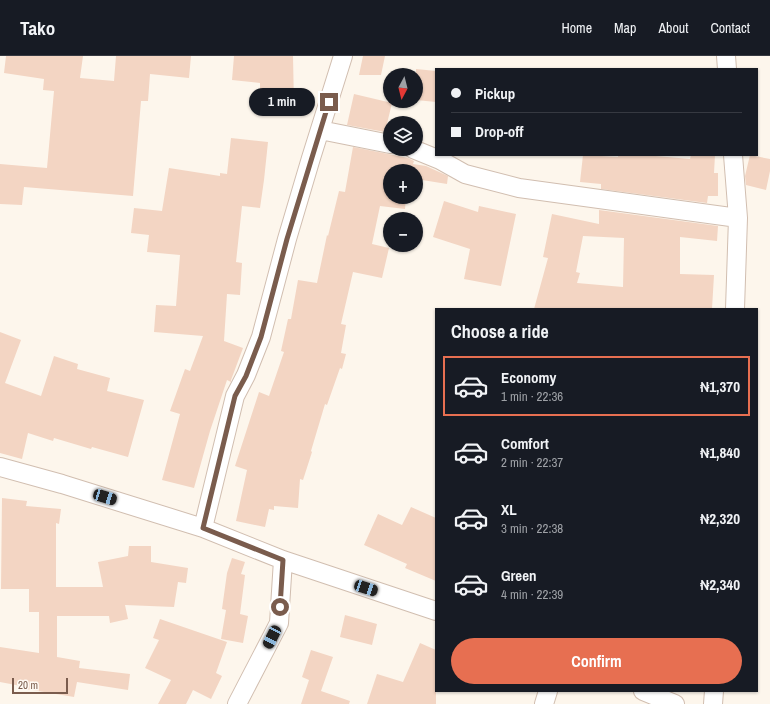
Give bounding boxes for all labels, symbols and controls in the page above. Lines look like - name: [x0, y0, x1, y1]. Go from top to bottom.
- text: Tako: [20, 15, 55, 41]
- text: Home: [561, 19, 592, 37]
- text: Map: [614, 19, 636, 37]
- text: About: [658, 19, 688, 37]
- text: Contact: [710, 19, 750, 37]
- north arrow: [383, 68, 423, 108]
- map controls: [383, 68, 423, 252]
- text: Pickup: [475, 83, 515, 104]
- callout: 1 min: [249, 88, 315, 116]
- text: 1 min: [268, 93, 296, 110]
- route end: [320, 93, 338, 111]
- button: layers: [383, 116, 423, 156]
- text: Drop-off: [475, 121, 524, 142]
- button: +: [383, 164, 423, 204]
- button: −: [383, 212, 423, 252]
- text: Choose a ride: [451, 319, 549, 344]
- text: Economy: [501, 367, 556, 388]
- icon: car: [453, 368, 489, 404]
- text: ₦1,370: [700, 376, 740, 397]
- text: 1 min · 22:36: [501, 388, 563, 405]
- text: Comfort: [501, 433, 549, 454]
- icon: car: [453, 434, 489, 470]
- text: ₦1,840: [700, 442, 740, 463]
- text: 2 min · 22:37: [501, 454, 563, 471]
- car: [92, 488, 118, 506]
- text: XL: [501, 499, 517, 520]
- icon: car: [453, 500, 489, 536]
- text: ₦2,320: [700, 508, 740, 529]
- text: 3 min · 22:38: [501, 520, 563, 537]
- text: Green: [501, 565, 537, 586]
- icon: car: [453, 566, 489, 602]
- text: ₦2,340: [700, 574, 740, 595]
- car: [353, 579, 379, 597]
- text: 4 min · 22:39: [501, 586, 563, 603]
- route start: [271, 598, 289, 616]
- car: [261, 624, 283, 650]
- button: Confirm: [451, 638, 742, 684]
- scale bar: [12, 676, 68, 695]
- text: 20 m: [18, 678, 38, 692]

